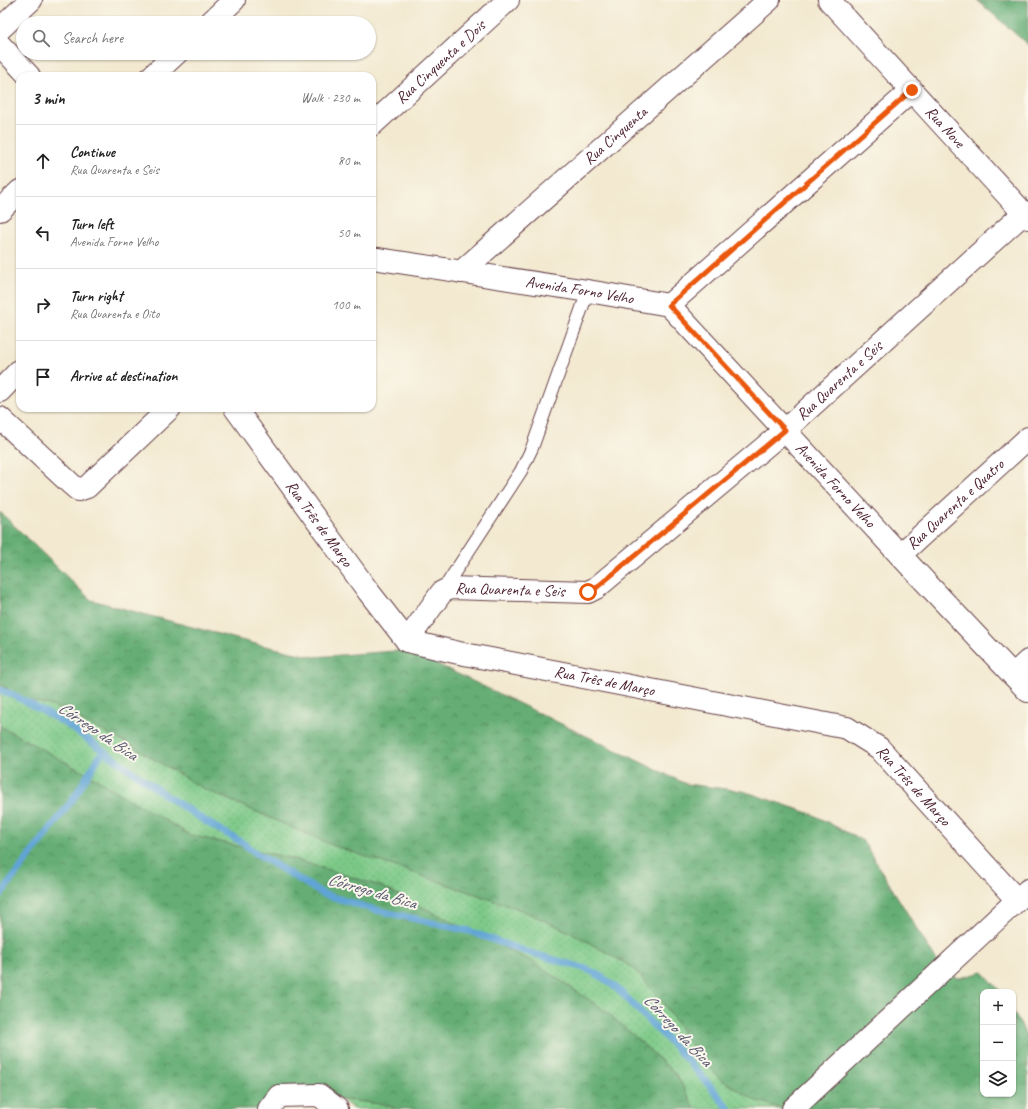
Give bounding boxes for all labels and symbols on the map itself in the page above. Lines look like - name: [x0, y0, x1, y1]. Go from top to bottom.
- street label: Rua Cinquenta e Dois: [391, 15, 491, 108]
- route end: [903, 81, 921, 99]
- street label: Rua Cinquenta: [579, 101, 653, 169]
- street label: Rua Nove: [921, 102, 970, 153]
- street label: Avenida Forno Velho: [524, 272, 636, 309]
- street label: Rua Quarenta e Seis: [792, 335, 888, 425]
- street label: Avenida Forno Velho: [791, 438, 881, 533]
- street label: Rua Quarenta e Quatro: [902, 454, 1009, 554]
- street label: Rua Três de Março: [281, 477, 358, 572]
- street label: Rua Quarenta e Seis: [455, 578, 566, 601]
- route start: [579, 583, 597, 601]
- street label: Rua Três de Março: [553, 662, 657, 701]
- water label: Córrego da Bica: [55, 697, 143, 766]
- street label: Rua Três de Março: [872, 741, 956, 831]
- water label: Córrego da Bica: [326, 868, 421, 914]
- water label: Córrego da Bica: [639, 990, 718, 1072]

